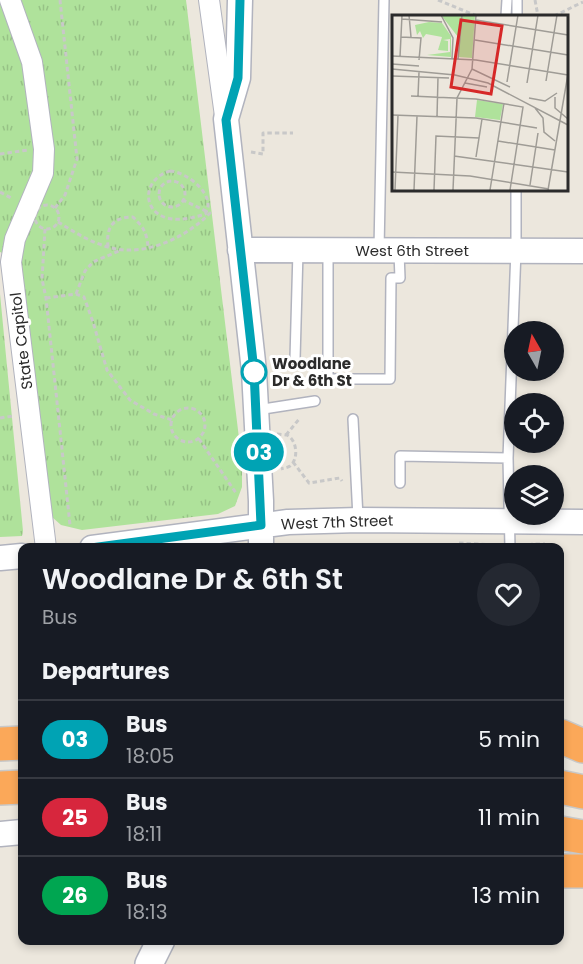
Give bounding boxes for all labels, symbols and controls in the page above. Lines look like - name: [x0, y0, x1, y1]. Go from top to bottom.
- inset map: [392, 15, 568, 190]
- street label: West 6th Street: [355, 240, 469, 261]
- street label: State Capitol: [5, 291, 37, 391]
- north arrow: [504, 321, 564, 381]
- map controls: [504, 321, 564, 525]
- place label: Woodlane Dr & 6th St: [272, 353, 352, 391]
- marker: Woodlane Dr & 6th St: [241, 359, 267, 385]
- button: locate: [504, 393, 564, 453]
- line badge: 03: [232, 432, 286, 472]
- text: 03: [246, 438, 272, 467]
- button: layers: [504, 465, 564, 525]
- street label: West 7th Street: [280, 510, 394, 534]
- text: Woodlane Dr & 6th St: [42, 560, 343, 599]
- button: heart: [477, 563, 540, 626]
- text: Bus: [42, 603, 78, 631]
- text: Departures: [42, 656, 170, 687]
- text: Bus: [126, 709, 168, 740]
- text: 5 min: [478, 724, 540, 755]
- text: 03: [62, 725, 88, 754]
- text: 18:05: [126, 742, 174, 770]
- text: Bus: [126, 787, 168, 818]
- text: 11 min: [478, 802, 540, 833]
- text: 25: [62, 803, 88, 832]
- text: 18:11: [126, 820, 162, 848]
- text: Bus: [126, 865, 168, 896]
- text: 13 min: [472, 880, 540, 911]
- text: 26: [62, 881, 88, 910]
- text: 18:13: [126, 898, 167, 926]

